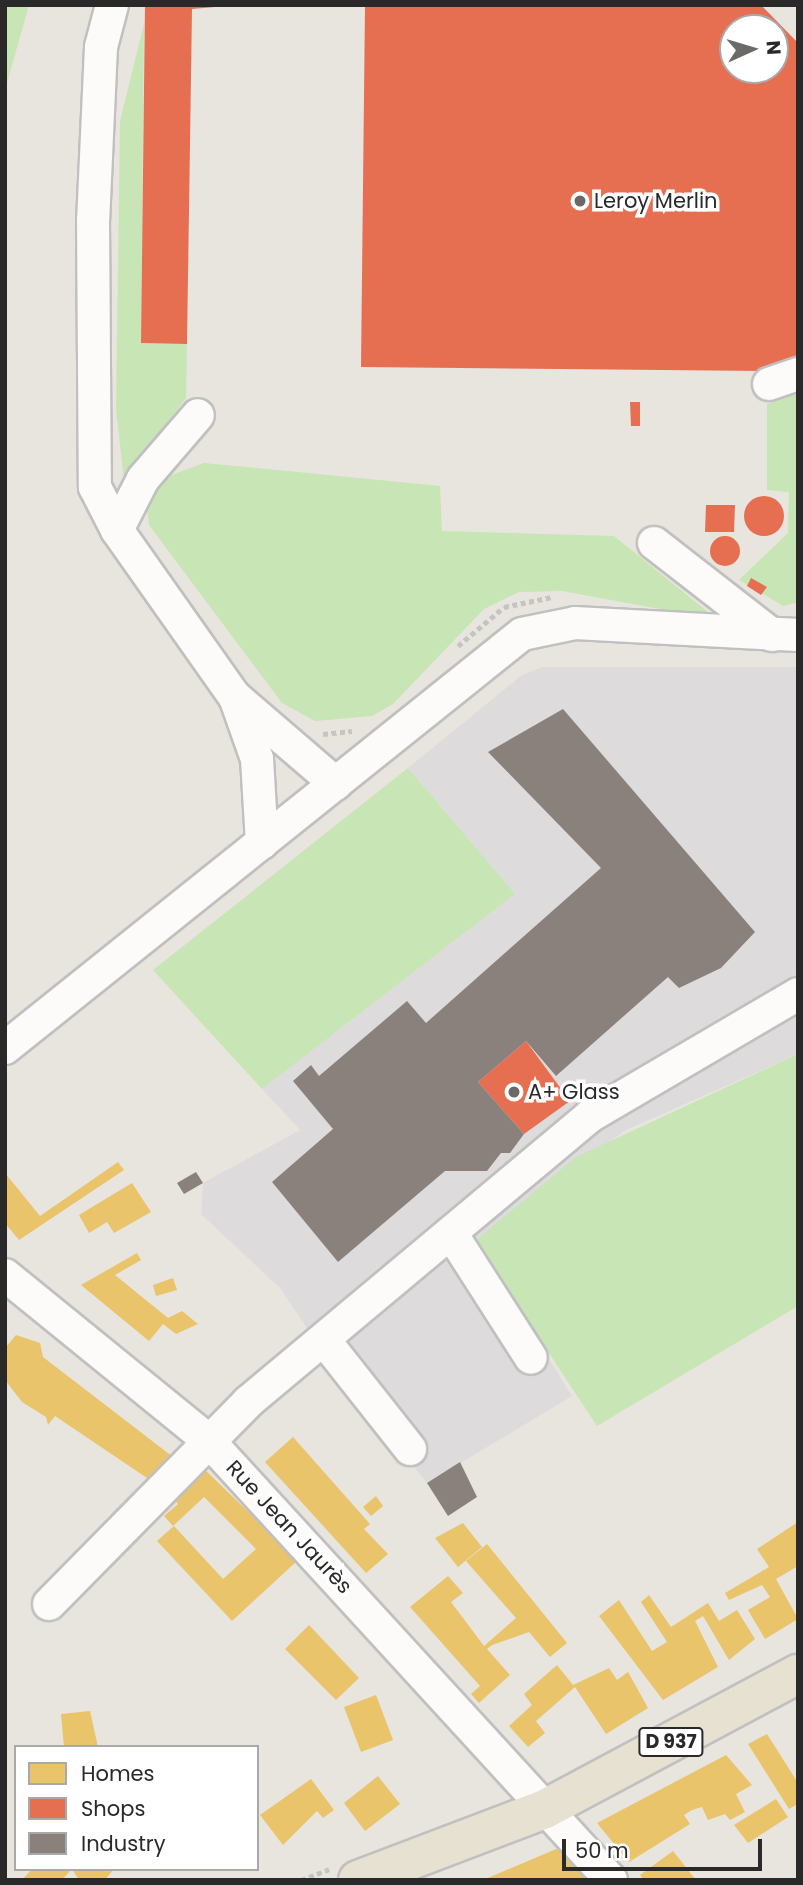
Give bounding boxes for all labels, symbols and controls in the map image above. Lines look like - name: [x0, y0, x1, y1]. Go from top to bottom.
- north arrow: [719, 14, 789, 84]
- text: N: [759, 40, 787, 56]
- place label: Leroy Merlin: [594, 188, 718, 214]
- marker: Leroy Merlin: [572, 193, 588, 209]
- place label: A+ Glass: [528, 1079, 620, 1105]
- marker: A+ Glass: [506, 1084, 522, 1100]
- street label: Rue Jean Jaurès: [221, 1455, 357, 1599]
- road number: D 937: [638, 1726, 704, 1758]
- legend: [14, 1745, 259, 1871]
- text: Homes: [81, 1759, 155, 1788]
- text: Shops: [81, 1794, 145, 1823]
- scale bar: [565, 1826, 764, 1870]
- text: Industry: [81, 1829, 166, 1858]
- text: 50 m: [575, 1836, 629, 1865]

